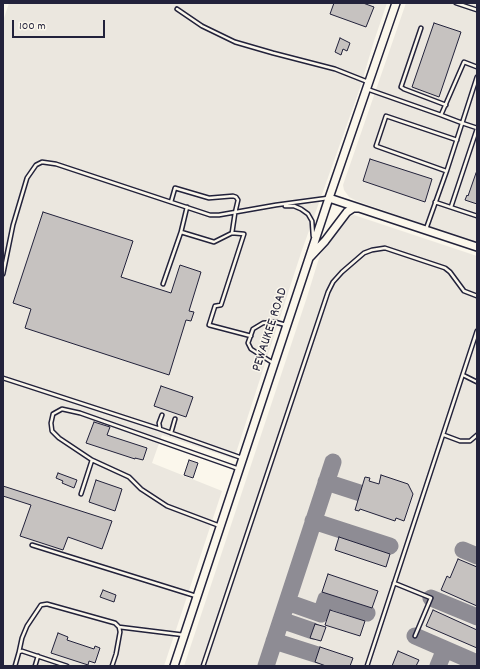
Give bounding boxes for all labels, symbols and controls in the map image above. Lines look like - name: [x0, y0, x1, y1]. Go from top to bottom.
- scale bar: [14, 12, 107, 38]
- text: 100 m: [19, 18, 46, 35]
- street label: PEWAUKEE ROAD: [250, 286, 292, 374]

